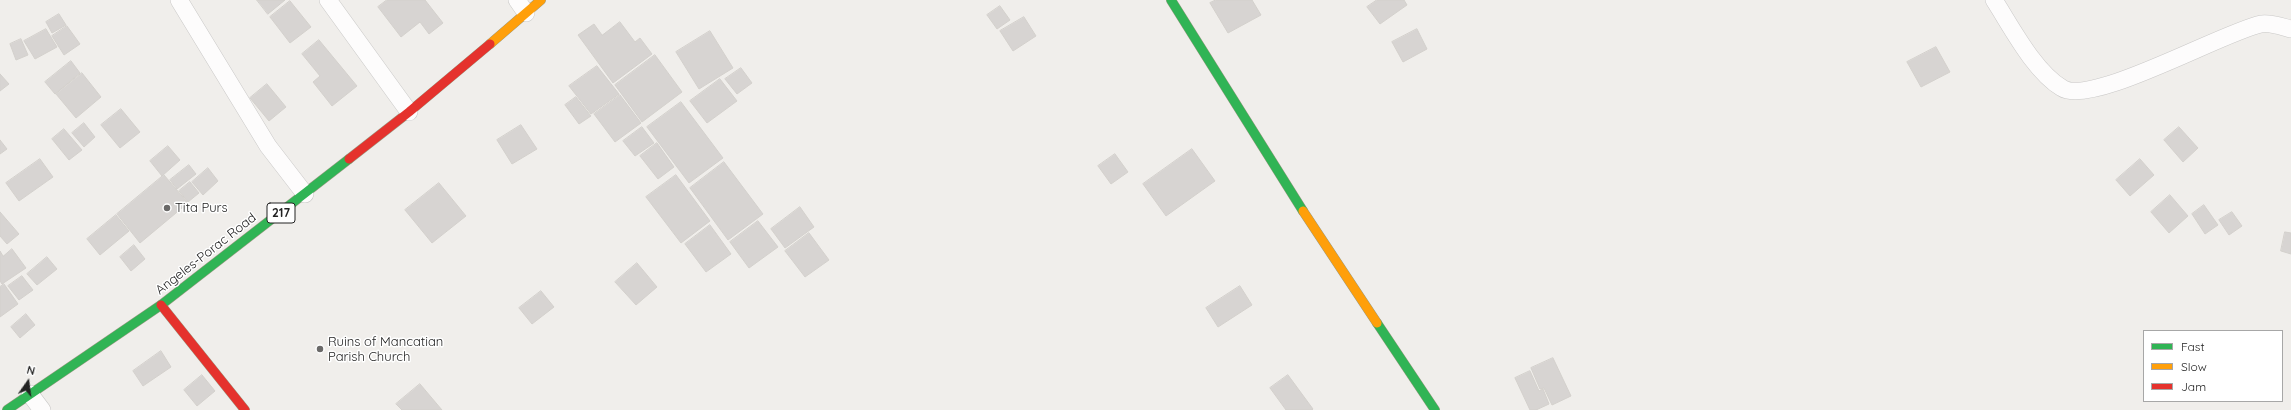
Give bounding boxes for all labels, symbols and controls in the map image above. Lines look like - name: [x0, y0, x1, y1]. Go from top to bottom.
- place label: Tita Purs: [175, 200, 228, 216]
- marker: Tita Purs: [162, 203, 172, 213]
- road number: 217: [267, 203, 295, 223]
- street label: Angeles-Porac Road: [153, 210, 259, 298]
- legend: [2143, 330, 2283, 402]
- place label: Ruins of Mancatian Parish Church: [328, 334, 443, 365]
- text: Fast: [2181, 339, 2205, 354]
- marker: Ruins of Mancatian Parish Church: [315, 344, 325, 354]
- text: Slow: [2181, 359, 2207, 374]
- north arrow: [8, 362, 48, 402]
- text: N: [25, 363, 37, 378]
- text: Jam: [2181, 379, 2206, 394]

